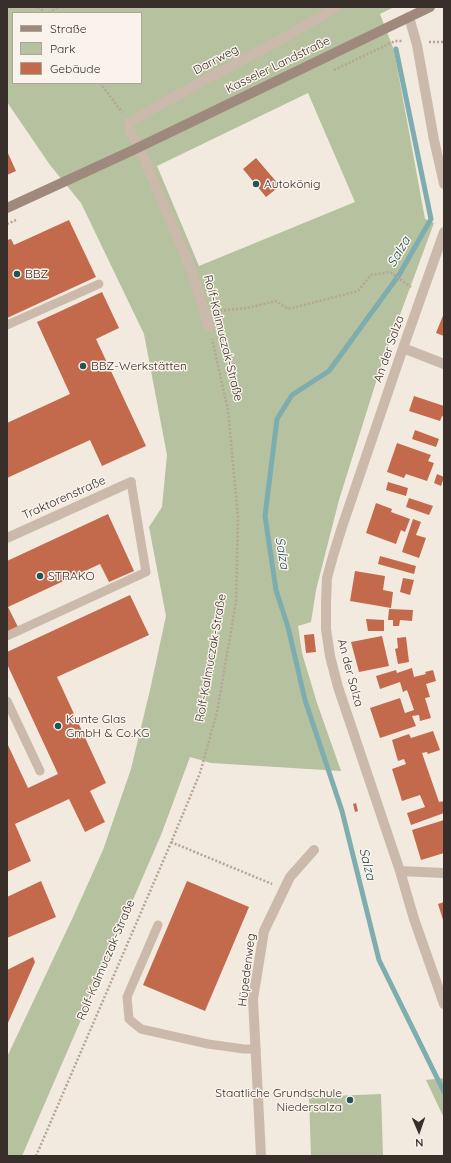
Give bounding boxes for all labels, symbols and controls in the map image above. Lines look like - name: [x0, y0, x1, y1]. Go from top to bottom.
- legend: [12, 12, 142, 84]
- text: Straße: [50, 21, 87, 36]
- street label: Kasseler Landstraße: [224, 34, 332, 96]
- text: Park: [50, 41, 75, 56]
- street label: Darrweg: [191, 42, 241, 78]
- text: Gebäude: [50, 61, 100, 76]
- place label: Autokönig: [264, 177, 320, 191]
- marker: Autokönig: [251, 179, 261, 189]
- water label: Salza: [384, 234, 414, 270]
- place label: BBZ: [25, 267, 48, 281]
- marker: BBZ: [12, 269, 22, 279]
- street label: Rolf-Kalmuczak-Straße: [200, 273, 246, 403]
- street label: An der Salza: [371, 314, 407, 384]
- place label: BBZ-Werkstätten: [91, 359, 187, 373]
- marker: BBZ-Werkstätten: [78, 361, 88, 371]
- street label: Traktorenstraße: [20, 473, 108, 523]
- water label: Salza: [272, 536, 292, 570]
- place label: STRAKO: [48, 569, 95, 583]
- marker: STRAKO: [35, 571, 45, 581]
- street label: Rolf-Kalmuczak-Straße: [193, 593, 229, 723]
- street label: An der Salza: [334, 637, 366, 709]
- place label: Kunte Glas GmbH & Co.KG: [66, 712, 149, 740]
- marker: Kunte Glas GmbH & Co.KG: [53, 721, 63, 731]
- water label: Salza: [356, 846, 378, 882]
- street label: Rolf-Kalmuczak-Straße: [74, 897, 138, 1023]
- street label: Hüpedenweg: [235, 933, 259, 1007]
- place label: Staatliche Grundschule Niedersalza: [215, 1086, 342, 1114]
- marker: Staatliche Grundschule Niedersalza: [345, 1095, 355, 1105]
- north arrow: [399, 1111, 439, 1151]
- text: N: [415, 1136, 424, 1150]

